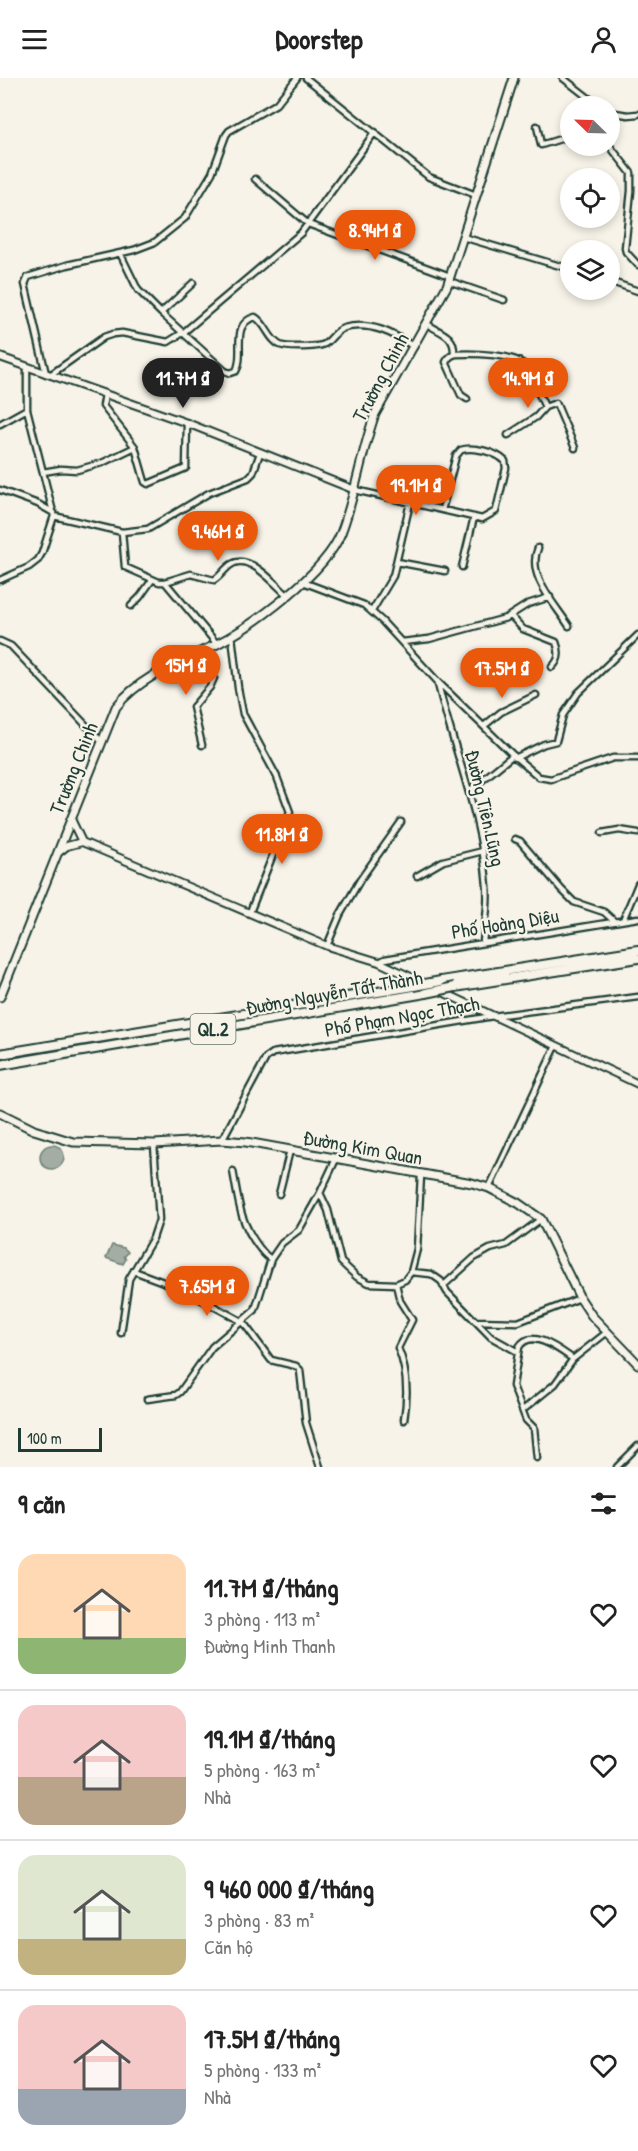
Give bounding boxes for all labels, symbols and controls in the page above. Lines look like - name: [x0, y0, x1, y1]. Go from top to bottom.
- text: Doorstep: [276, 21, 362, 57]
- icon: menu: [18, 23, 51, 56]
- icon: person: [587, 23, 620, 56]
- north arrow: [560, 96, 620, 156]
- map controls: [560, 96, 620, 300]
- button: locate: [560, 168, 620, 228]
- pin: 8.94M ₫: [320, 210, 430, 261]
- text: 8.94M ₫: [348, 216, 402, 243]
- button: layers: [560, 240, 620, 300]
- street label: Trường Chinh: [345, 328, 415, 426]
- pin: 11.7M ₫: [128, 358, 238, 409]
- pin: 14.9M ₫: [473, 358, 583, 409]
- text: 11.7M ₫: [156, 364, 210, 391]
- text: 14.9M ₫: [502, 364, 554, 391]
- pin: 19.1M ₫: [361, 465, 471, 516]
- text: 19.1M ₫: [390, 471, 442, 498]
- pin: 9.46M ₫: [163, 511, 273, 562]
- text: 9.46M ₫: [192, 517, 244, 544]
- pin: 15M ₫: [144, 645, 228, 696]
- pin: 17.5M ₫: [447, 648, 557, 699]
- text: 15M ₫: [165, 651, 207, 678]
- text: 17.5M ₫: [474, 654, 530, 681]
- street label: Trường Chinh: [42, 718, 104, 818]
- street label: Đường Tiên Lũng: [460, 747, 512, 869]
- pin: 11.8M ₫: [227, 814, 337, 865]
- text: 11.8M ₫: [256, 820, 308, 847]
- street label: Phố Hoàng Diệu: [449, 901, 561, 945]
- street label: Đường Nguyễn Tất Thành: [244, 963, 424, 1021]
- street label: Phố Phạm Ngọc Thạch: [323, 989, 481, 1043]
- road number: QL.2: [190, 1014, 236, 1044]
- street label: Đường Kim Quan: [301, 1123, 425, 1171]
- pin: 7.65M ₫: [152, 1266, 262, 1317]
- text: 7.65M ₫: [179, 1272, 235, 1299]
- scale bar: [18, 1425, 102, 1452]
- text: 100 m: [27, 1427, 62, 1449]
- text: 9 căn: [18, 1486, 66, 1521]
- icon: filters: [587, 1487, 620, 1520]
- text: 11.7M ₫/tháng: [204, 1570, 339, 1605]
- icon: home: [66, 1578, 138, 1650]
- icon: heart: [587, 1598, 620, 1631]
- text: 3 phòng · 113 m²: [204, 1605, 320, 1632]
- text: Đường Minh Thanh: [204, 1632, 335, 1659]
- text: 19.1M ₫/tháng: [204, 1721, 335, 1756]
- icon: home: [66, 1729, 138, 1801]
- icon: heart: [587, 1749, 620, 1782]
- text: 5 phòng · 163 m²: [204, 1756, 320, 1783]
- text: Nhà: [204, 1783, 231, 1810]
- text: 9 460 000 ₫/tháng: [204, 1871, 374, 1906]
- icon: home: [66, 1879, 138, 1951]
- icon: heart: [587, 1899, 620, 1932]
- text: 3 phòng · 83 m²: [204, 1906, 314, 1933]
- text: Căn hộ: [204, 1933, 253, 1960]
- text: 17.5M ₫/tháng: [204, 2021, 340, 2056]
- icon: home: [66, 2029, 138, 2101]
- icon: heart: [587, 2049, 620, 2082]
- text: 5 phòng · 133 m²: [204, 2056, 321, 2083]
- text: Nhà: [204, 2083, 231, 2110]

